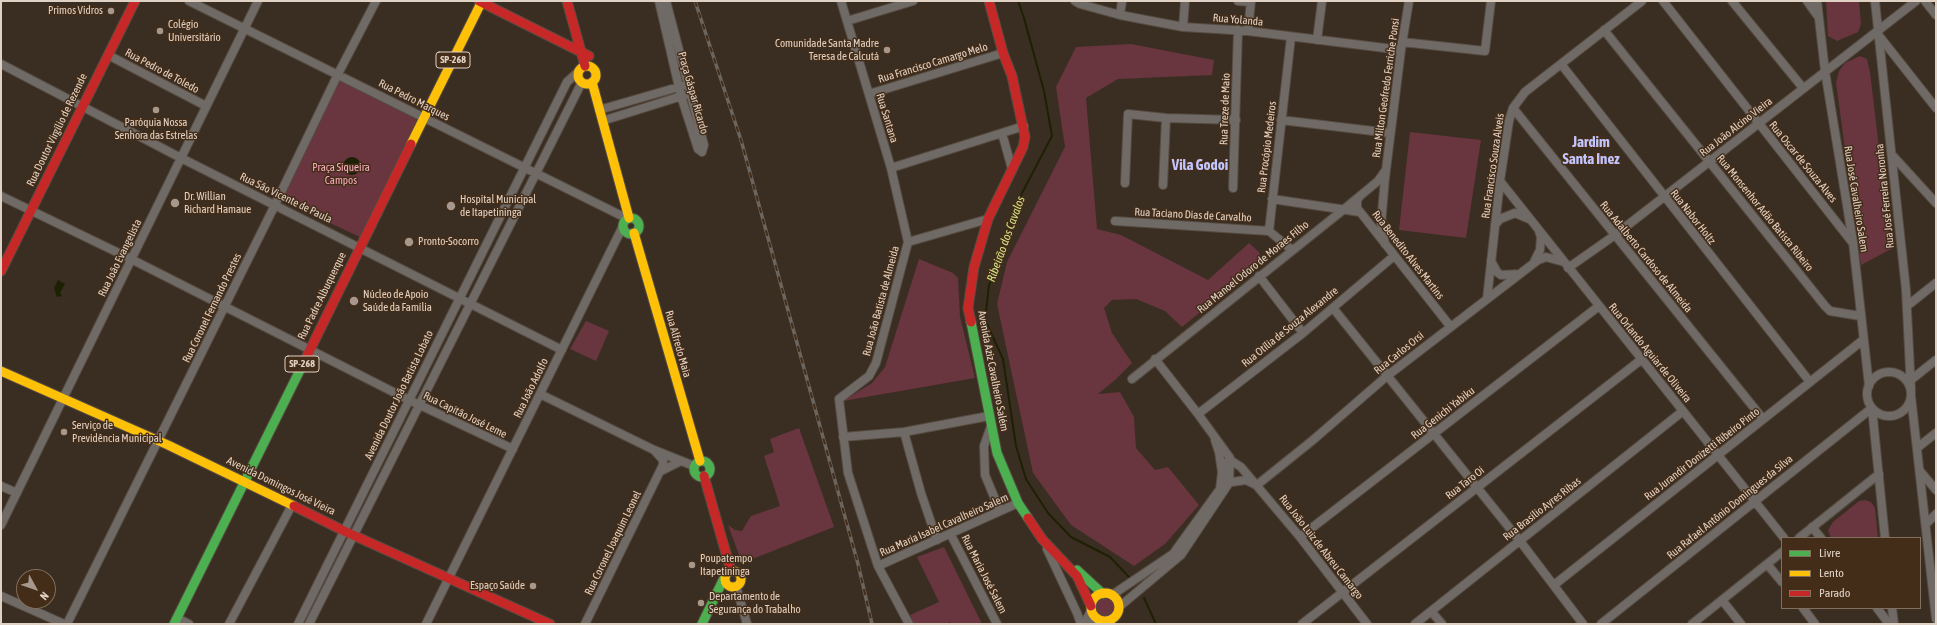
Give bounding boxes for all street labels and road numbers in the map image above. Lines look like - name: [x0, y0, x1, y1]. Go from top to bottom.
- street label: Rua Yolanda: [1212, 11, 1264, 29]
- street label: Rua Milton Geofredo Ferriche Ponsi: [1370, 17, 1402, 159]
- street label: Rua Francisco Camargo Melo: [877, 40, 989, 86]
- street label: Rua Pedro de Toledo: [123, 46, 201, 96]
- street label: Praça Gáspar Ricardo: [675, 50, 711, 136]
- road number: SP-268: [436, 52, 470, 68]
- street label: Rua Doutor Virgílio de Rezende: [24, 71, 90, 189]
- street label: Rua Treze de Maio: [1217, 73, 1233, 145]
- street label: Rua Pedro Marques: [376, 76, 452, 124]
- street label: Rua Santana: [873, 92, 901, 144]
- street label: Rua João Alcino Vieira: [1697, 95, 1775, 159]
- street label: Rua Procópio Medeiros: [1255, 100, 1279, 194]
- street label: Rua Francisco Souza Alveis: [1479, 113, 1507, 219]
- street label: Rua Oscar de Souza Alves: [1766, 119, 1840, 205]
- street label: Rua José Ferreira Noronha: [1873, 143, 1897, 249]
- street label: Rua José Cavalheiro Salem: [1841, 145, 1871, 253]
- street label: Rua Monsenhor Adão Batista Ribeiro: [1714, 152, 1816, 274]
- street label: Rua São Vicente de Paula: [238, 170, 334, 226]
- street label: Rua Nabor Holtz: [1668, 187, 1718, 247]
- street label: Rua Adalberto Cardoso de Almeida: [1597, 199, 1695, 315]
- street label: Rua Taciano Dias de Carvalho: [1134, 205, 1252, 225]
- street label: Rua Benedito Alves Martins: [1369, 208, 1447, 302]
- street label: Rua João Evangelista: [96, 217, 144, 299]
- street label: Rua Manoel Odoro de Moraes Filho: [1195, 218, 1311, 316]
- street label: Rua João Batista de Almeida: [860, 245, 902, 357]
- street label: Rua Padre Albuquerque: [295, 250, 349, 342]
- street label: Rua Coronel Fernando Prestes: [180, 251, 244, 365]
- street label: Rua Otília de Souza Alexandre: [1239, 284, 1341, 370]
- street label: Rua Orlando Aguiar de Oliveira: [1606, 301, 1694, 405]
- street label: Rua Alfredo Maia: [662, 309, 694, 379]
- street label: Avenida Aziz Cavalheiro Salém: [975, 310, 1011, 432]
- street label: Avenida Doutor João Batista Lobato: [362, 328, 436, 462]
- street label: Rua Carlos Orsi: [1371, 329, 1427, 377]
- road number: SP-268: [285, 356, 319, 372]
- street label: Rua João Adolfo: [511, 356, 551, 420]
- street label: Rua Genichi Yabiku: [1409, 384, 1477, 442]
- street label: Rua Capitão José Leme: [421, 389, 509, 441]
- street label: Rua Jurandir Donizetti Ribeiro Pinto: [1642, 405, 1762, 503]
- street label: Rua Rafael Antônio Domingues da Silva: [1664, 452, 1796, 562]
- street label: Avenida Domingos José Vieira: [224, 454, 338, 518]
- street label: Rua Taro Oi: [1443, 464, 1487, 502]
- street label: Rua Brasílio Ayres Ribas: [1500, 475, 1584, 543]
- street label: Rua Coronel Joaquim Leonel: [582, 489, 644, 597]
- street label: Rua Maria Isabel Cavalheiro Salem: [878, 491, 1010, 559]
- street label: Rua João Luiz de Abreu Camargo: [1276, 492, 1366, 602]
- street label: Rua Maria José Salem: [958, 532, 1010, 616]

